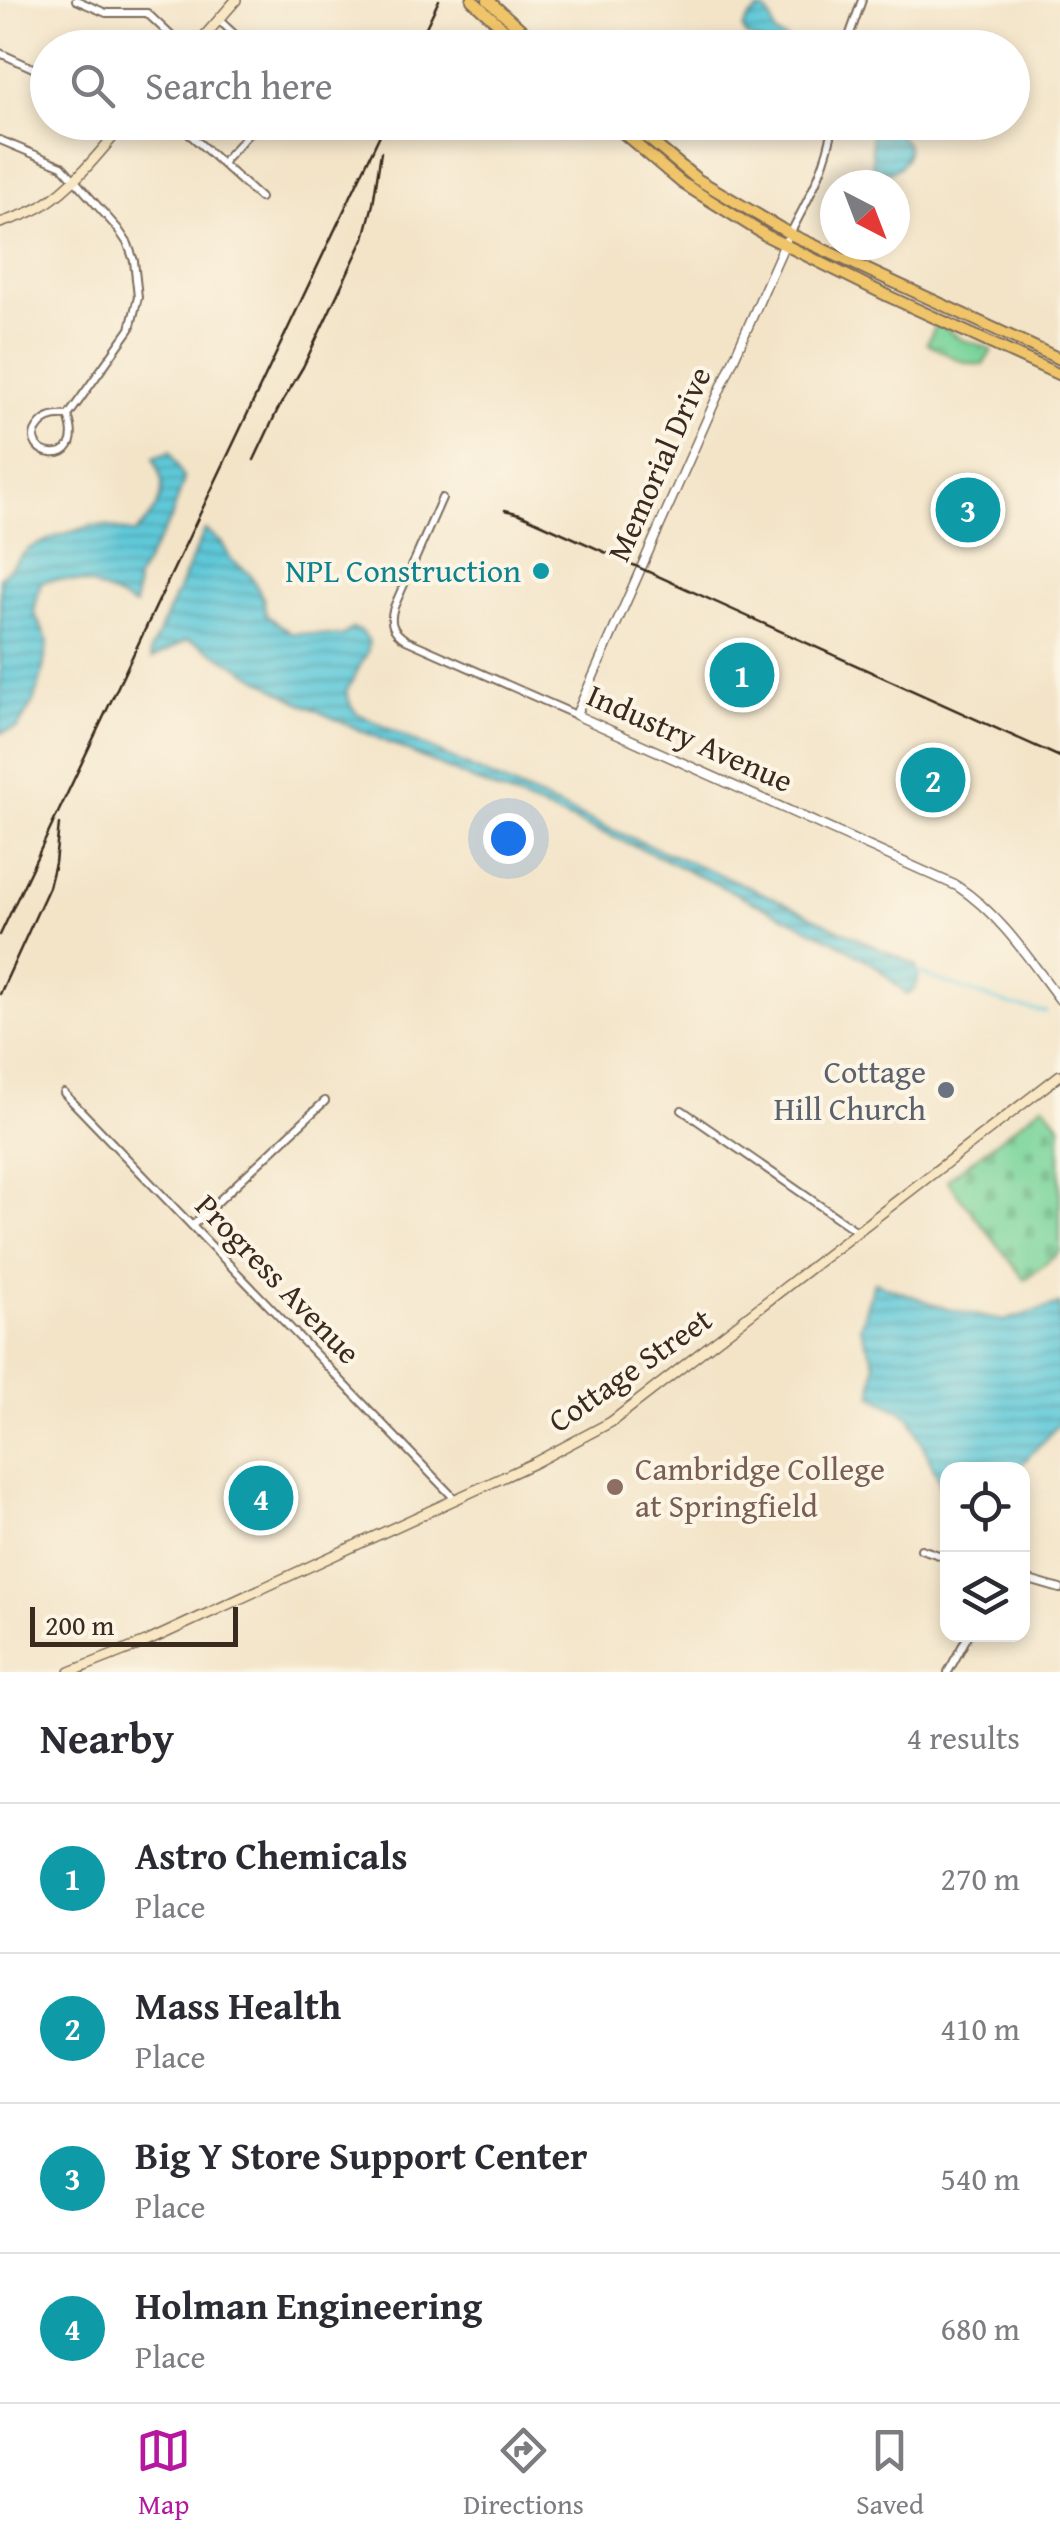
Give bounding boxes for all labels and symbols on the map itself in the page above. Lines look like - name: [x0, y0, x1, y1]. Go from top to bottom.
- north arrow: [820, 170, 910, 260]
- street label: Memorial Drive: [595, 359, 722, 569]
- pin: 3: [936, 472, 1000, 548]
- place label: NPL Construction: [285, 547, 521, 594]
- marker: NPL Construction: [530, 560, 552, 582]
- pin: 1: [710, 638, 774, 712]
- street label: Industry Avenue: [580, 671, 801, 804]
- pin: 2: [900, 742, 966, 818]
- your location: [483, 813, 534, 864]
- place label: Cottage Hill Church: [774, 1048, 926, 1132]
- marker: Cottage Hill Church: [935, 1079, 957, 1101]
- street label: Progress Avenue: [185, 1183, 372, 1374]
- street label: Cottage Street: [538, 1296, 721, 1443]
- place label: Cambridge College at Springfield: [635, 1445, 885, 1529]
- pin: 4: [228, 1460, 294, 1536]
- marker: Cambridge College at Springfield: [604, 1476, 626, 1498]
- scale bar: [30, 1602, 238, 1646]

